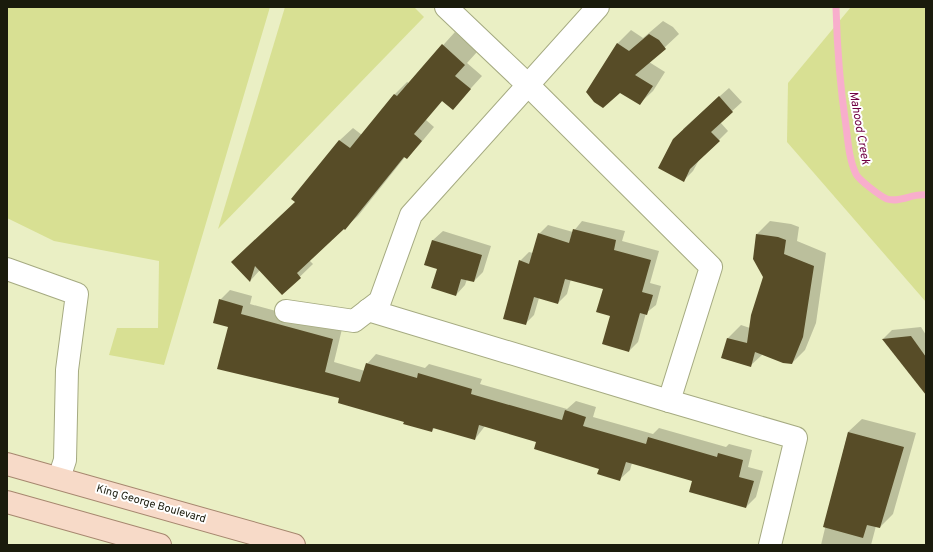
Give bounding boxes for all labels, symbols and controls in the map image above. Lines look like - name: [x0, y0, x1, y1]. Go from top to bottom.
- water label: Mahood Creek: [845, 90, 873, 167]
- street label: King George Boulevard: [95, 482, 207, 526]

